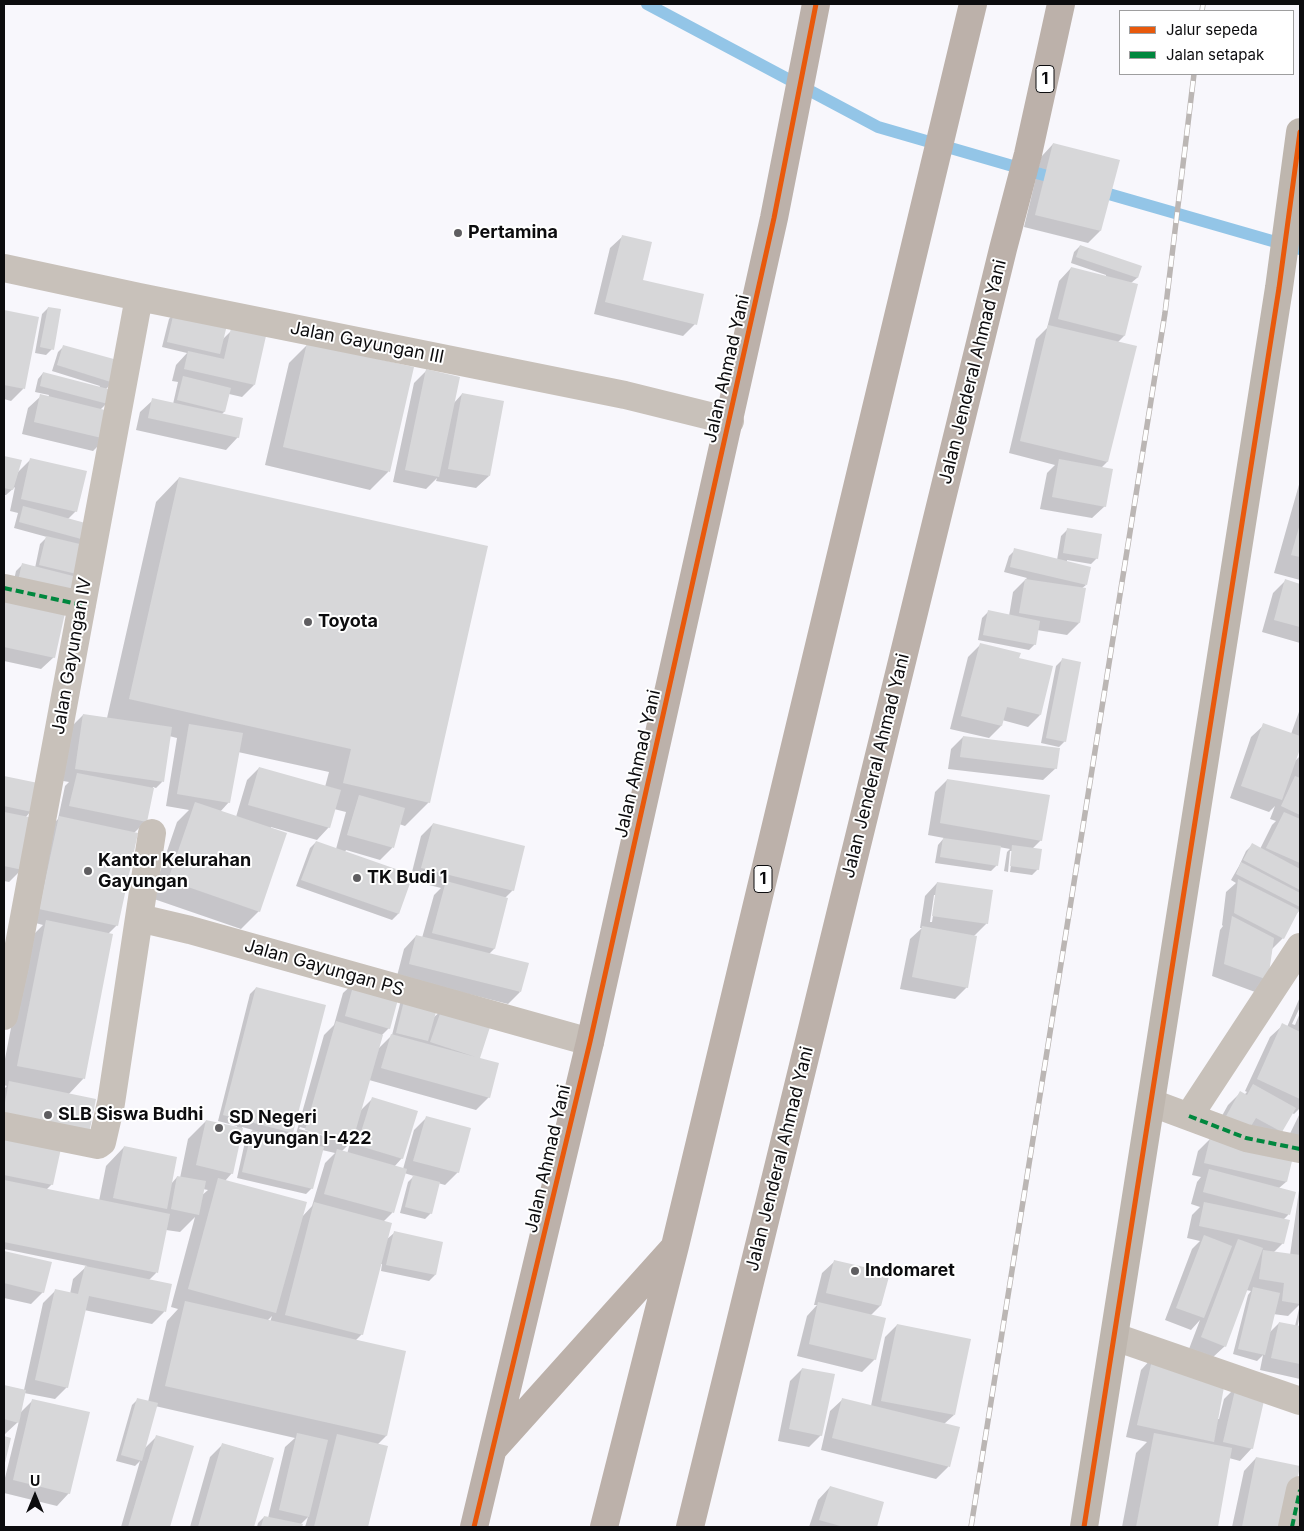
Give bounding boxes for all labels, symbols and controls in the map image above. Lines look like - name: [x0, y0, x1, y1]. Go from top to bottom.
- legend: [1119, 10, 1294, 75]
- text: Jalur sepeda: [1166, 20, 1258, 39]
- text: Jalan setapak: [1166, 45, 1264, 64]
- road number: 1: [1036, 66, 1054, 92]
- place label: Pertamina: [468, 222, 558, 244]
- marker: Pertamina: [452, 227, 464, 239]
- street label: Jalan Jenderal Ahmad Yani: [935, 257, 1011, 487]
- street label: Jalan Ahmad Yani: [699, 293, 755, 445]
- street label: Jalan Gayungan III: [288, 317, 446, 369]
- street label: Jalan Gayungan IV: [48, 576, 96, 736]
- place label: Toyota: [318, 611, 378, 633]
- marker: Toyota: [302, 616, 314, 628]
- street label: Jalan Jenderal Ahmad Yani: [838, 651, 914, 881]
- street label: Jalan Ahmad Yani: [610, 688, 666, 840]
- place label: Kantor Kelurahan Gayungan: [98, 850, 251, 892]
- marker: Kantor Kelurahan Gayungan: [82, 865, 94, 877]
- road number: 1: [754, 866, 772, 892]
- place label: TK Budi 1: [367, 867, 448, 889]
- marker: TK Budi 1: [351, 872, 363, 884]
- street label: Jalan Gayungan PS: [242, 935, 406, 1001]
- street label: Jalan Jenderal Ahmad Yani: [742, 1044, 818, 1274]
- street label: Jalan Ahmad Yani: [520, 1083, 576, 1235]
- place label: SLB Siswa Budhi: [58, 1104, 203, 1126]
- place label: SD Negeri Gayungan I-422: [229, 1107, 372, 1150]
- marker: SLB Siswa Budhi: [42, 1109, 54, 1121]
- marker: SD Negeri Gayungan I-422: [213, 1122, 225, 1134]
- place label: Indomaret: [865, 1260, 955, 1282]
- marker: Indomaret: [849, 1265, 861, 1277]
- north arrow: [10, 1471, 60, 1521]
- text: U: [30, 1472, 40, 1489]

